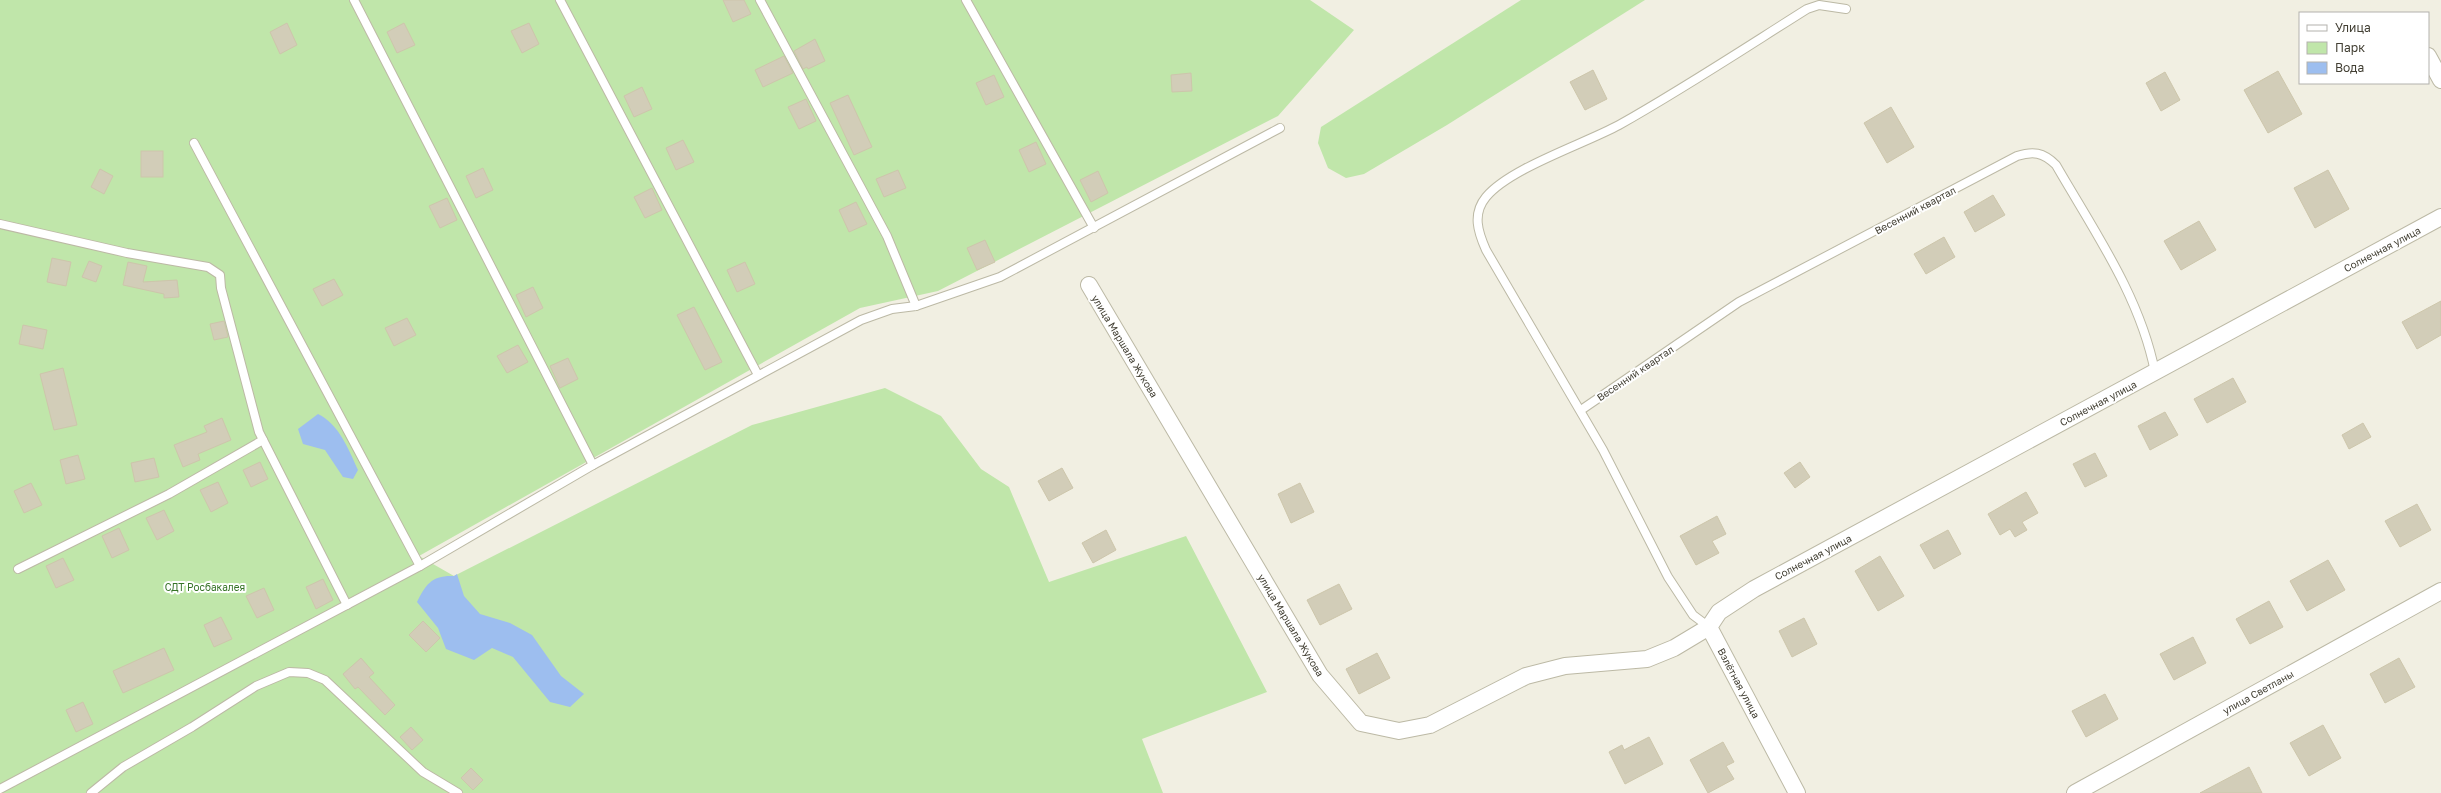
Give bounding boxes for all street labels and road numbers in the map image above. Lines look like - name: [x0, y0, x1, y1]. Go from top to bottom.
- street label: Весенний квартал: [1872, 184, 1958, 236]
- street label: Солнечная улица: [2342, 224, 2422, 274]
- street label: улица Маршала Жукова: [1090, 293, 1160, 399]
- street label: Весенний квартал: [1594, 343, 1676, 403]
- street label: Солнечная улица: [2058, 378, 2138, 428]
- street label: Солнечная улица: [1773, 532, 1853, 582]
- street label: улица Маршала Жукова: [1256, 572, 1326, 678]
- street label: Взлётная улица: [1715, 646, 1763, 720]
- street label: улица Светланы: [2220, 668, 2296, 716]

